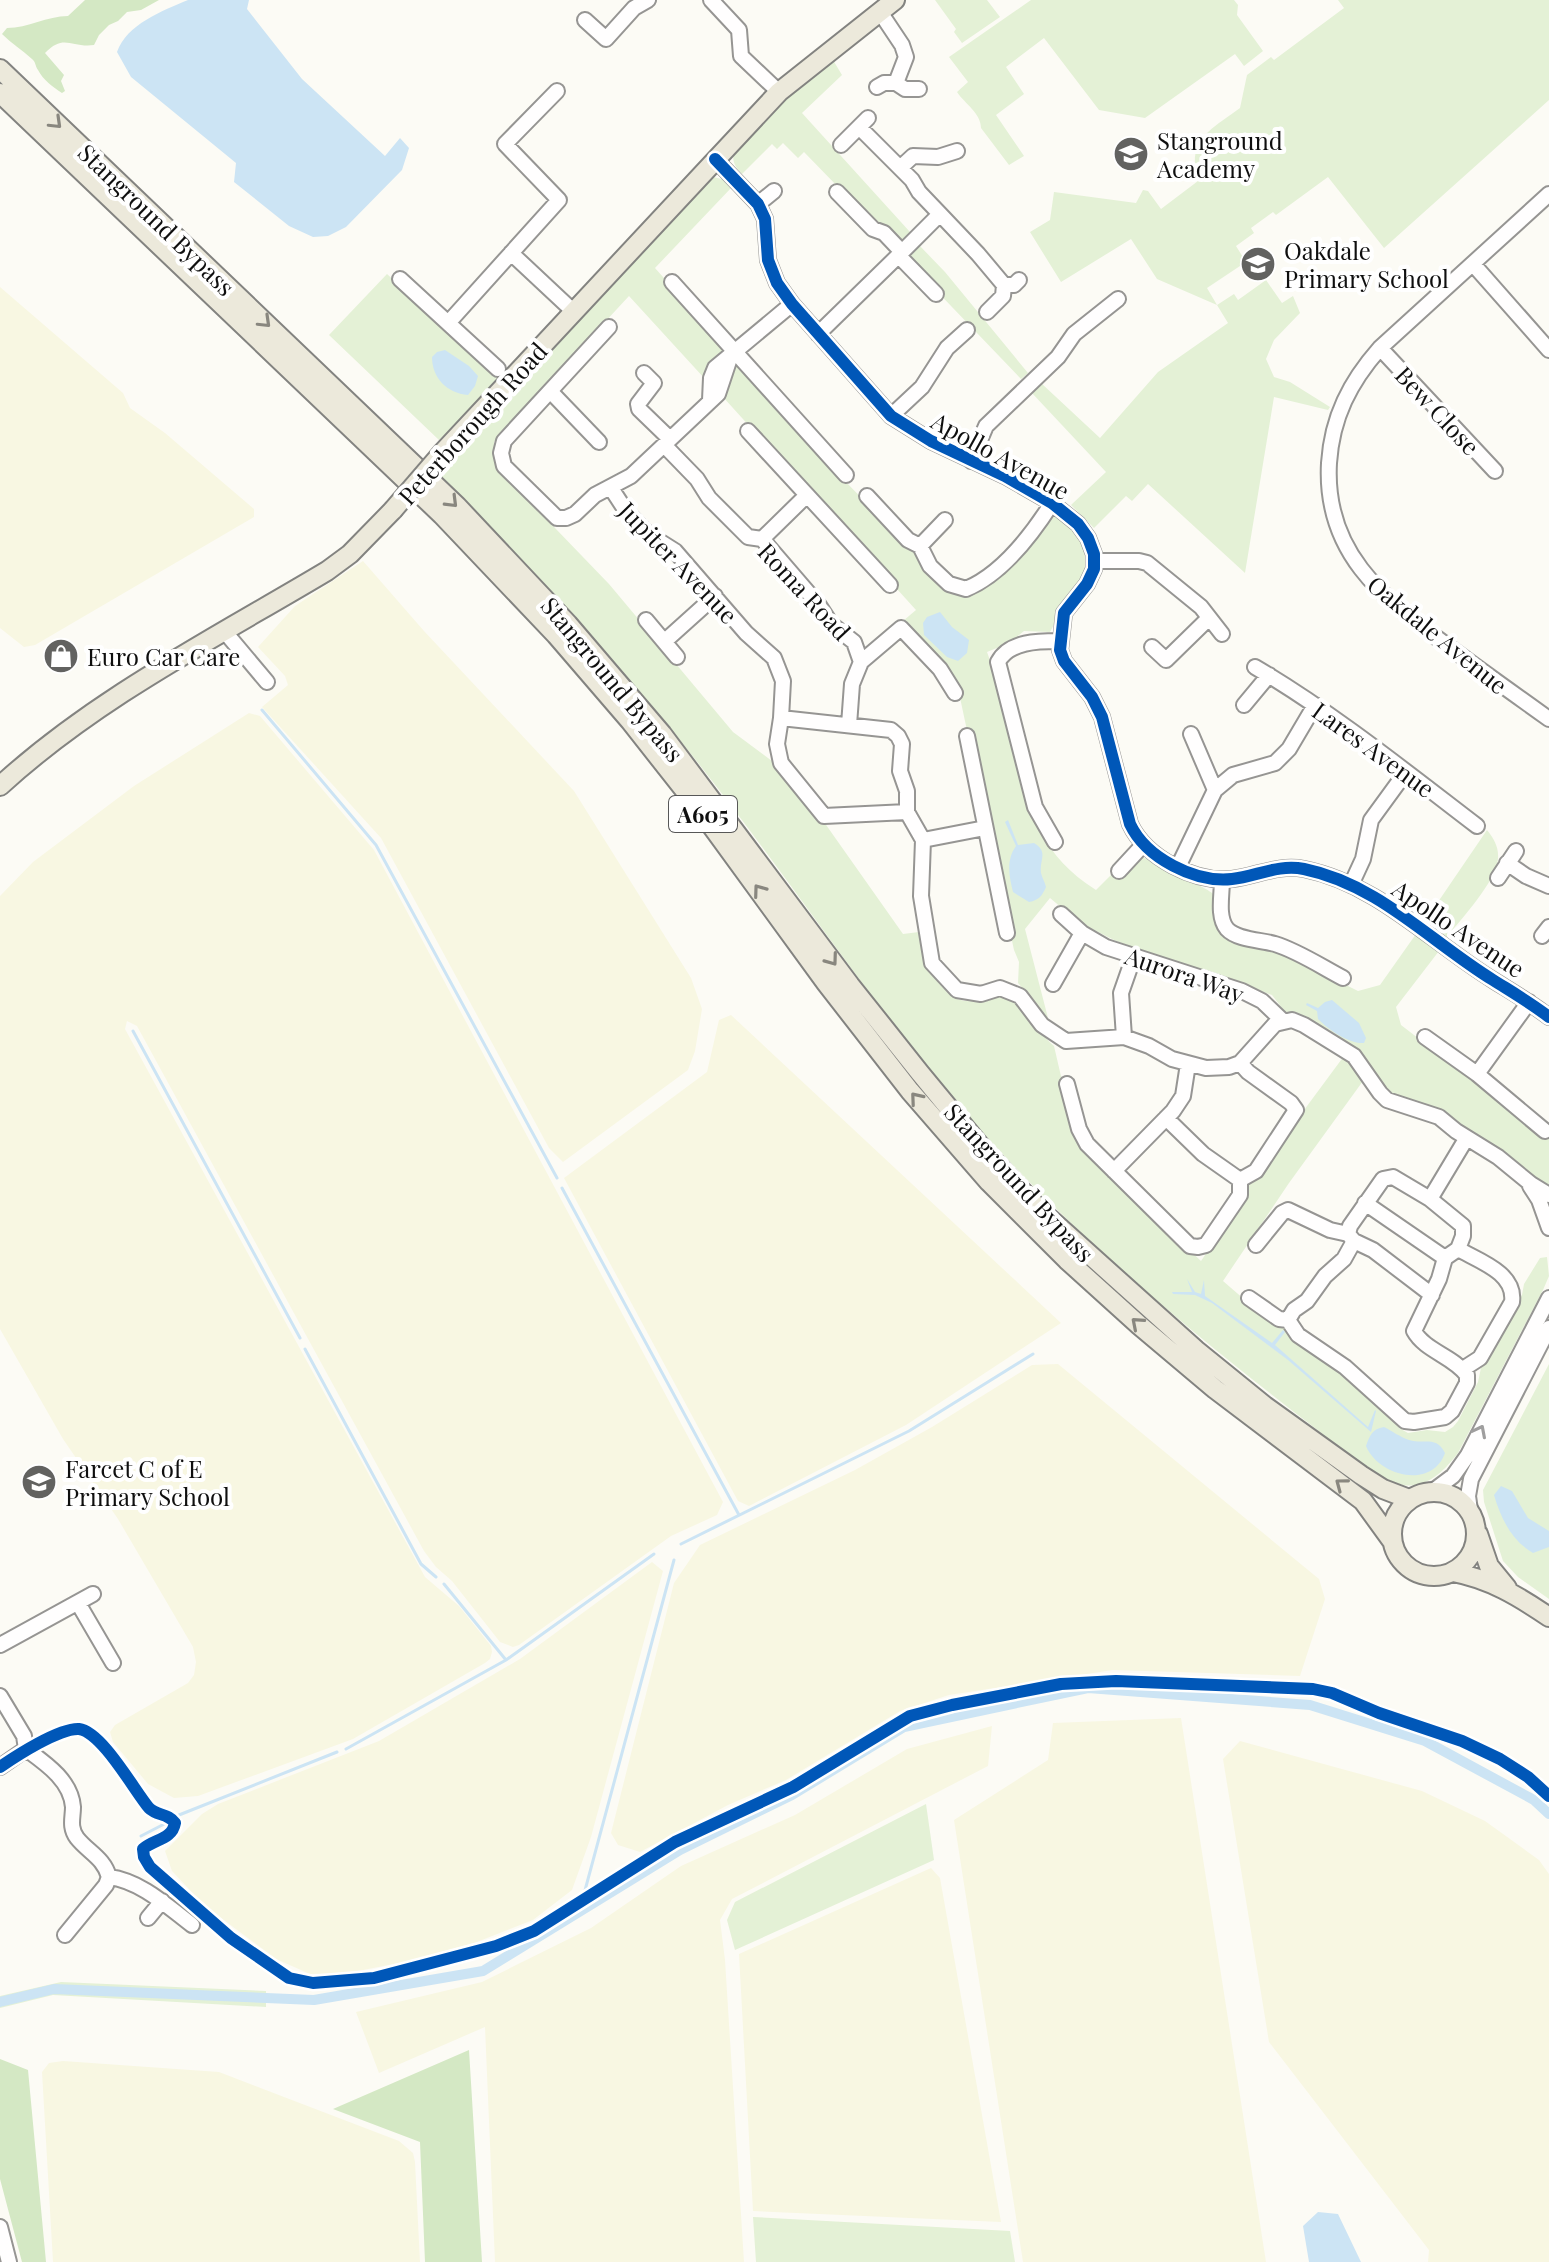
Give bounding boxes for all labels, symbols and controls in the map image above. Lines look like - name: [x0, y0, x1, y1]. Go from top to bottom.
- one-way arrow: [47, 114, 62, 128]
- place label: Stanground Academy: [1156, 124, 1283, 184]
- school or university icon: Stanground Academy: [1112, 135, 1150, 173]
- street label: Stanground Bypass: [72, 136, 242, 302]
- place label: Oakdale Primary School: [1284, 234, 1449, 294]
- school or university icon: Oakdale Primary School: [1239, 245, 1277, 283]
- one-way arrow: [256, 312, 270, 327]
- street label: Peterborough Road: [390, 335, 554, 511]
- street label: Bew Close: [1389, 359, 1487, 461]
- street label: Apollo Avenue: [925, 403, 1076, 506]
- one-way arrow: [443, 493, 457, 507]
- street label: Jupiter Avenue: [612, 493, 745, 630]
- street label: Roma Road: [752, 535, 858, 647]
- street label: Oakdale Avenue: [1361, 568, 1515, 700]
- street label: Stanground Bypass: [535, 590, 691, 768]
- shop icon: Euro Car Care: [42, 637, 80, 675]
- place label: Euro Car Care: [87, 640, 240, 672]
- street label: Lares Avenue: [1307, 694, 1441, 804]
- road number: A605: [669, 796, 737, 832]
- street label: Apollo Avenue: [1386, 871, 1531, 984]
- one-way arrow: [754, 885, 769, 899]
- street label: Aurora Way: [1120, 938, 1249, 1009]
- one-way arrow: [822, 952, 837, 966]
- one-way arrow: [911, 1092, 926, 1107]
- street label: Stanground Bypass: [938, 1096, 1102, 1268]
- one-way arrow: [1131, 1318, 1146, 1333]
- one-way arrow: [1471, 1424, 1486, 1439]
- place label: Farcet C of E Primary School: [65, 1452, 230, 1512]
- school or university icon: Farcet C of E Primary School: [20, 1463, 58, 1501]
- one-way arrow: [1335, 1479, 1350, 1493]

